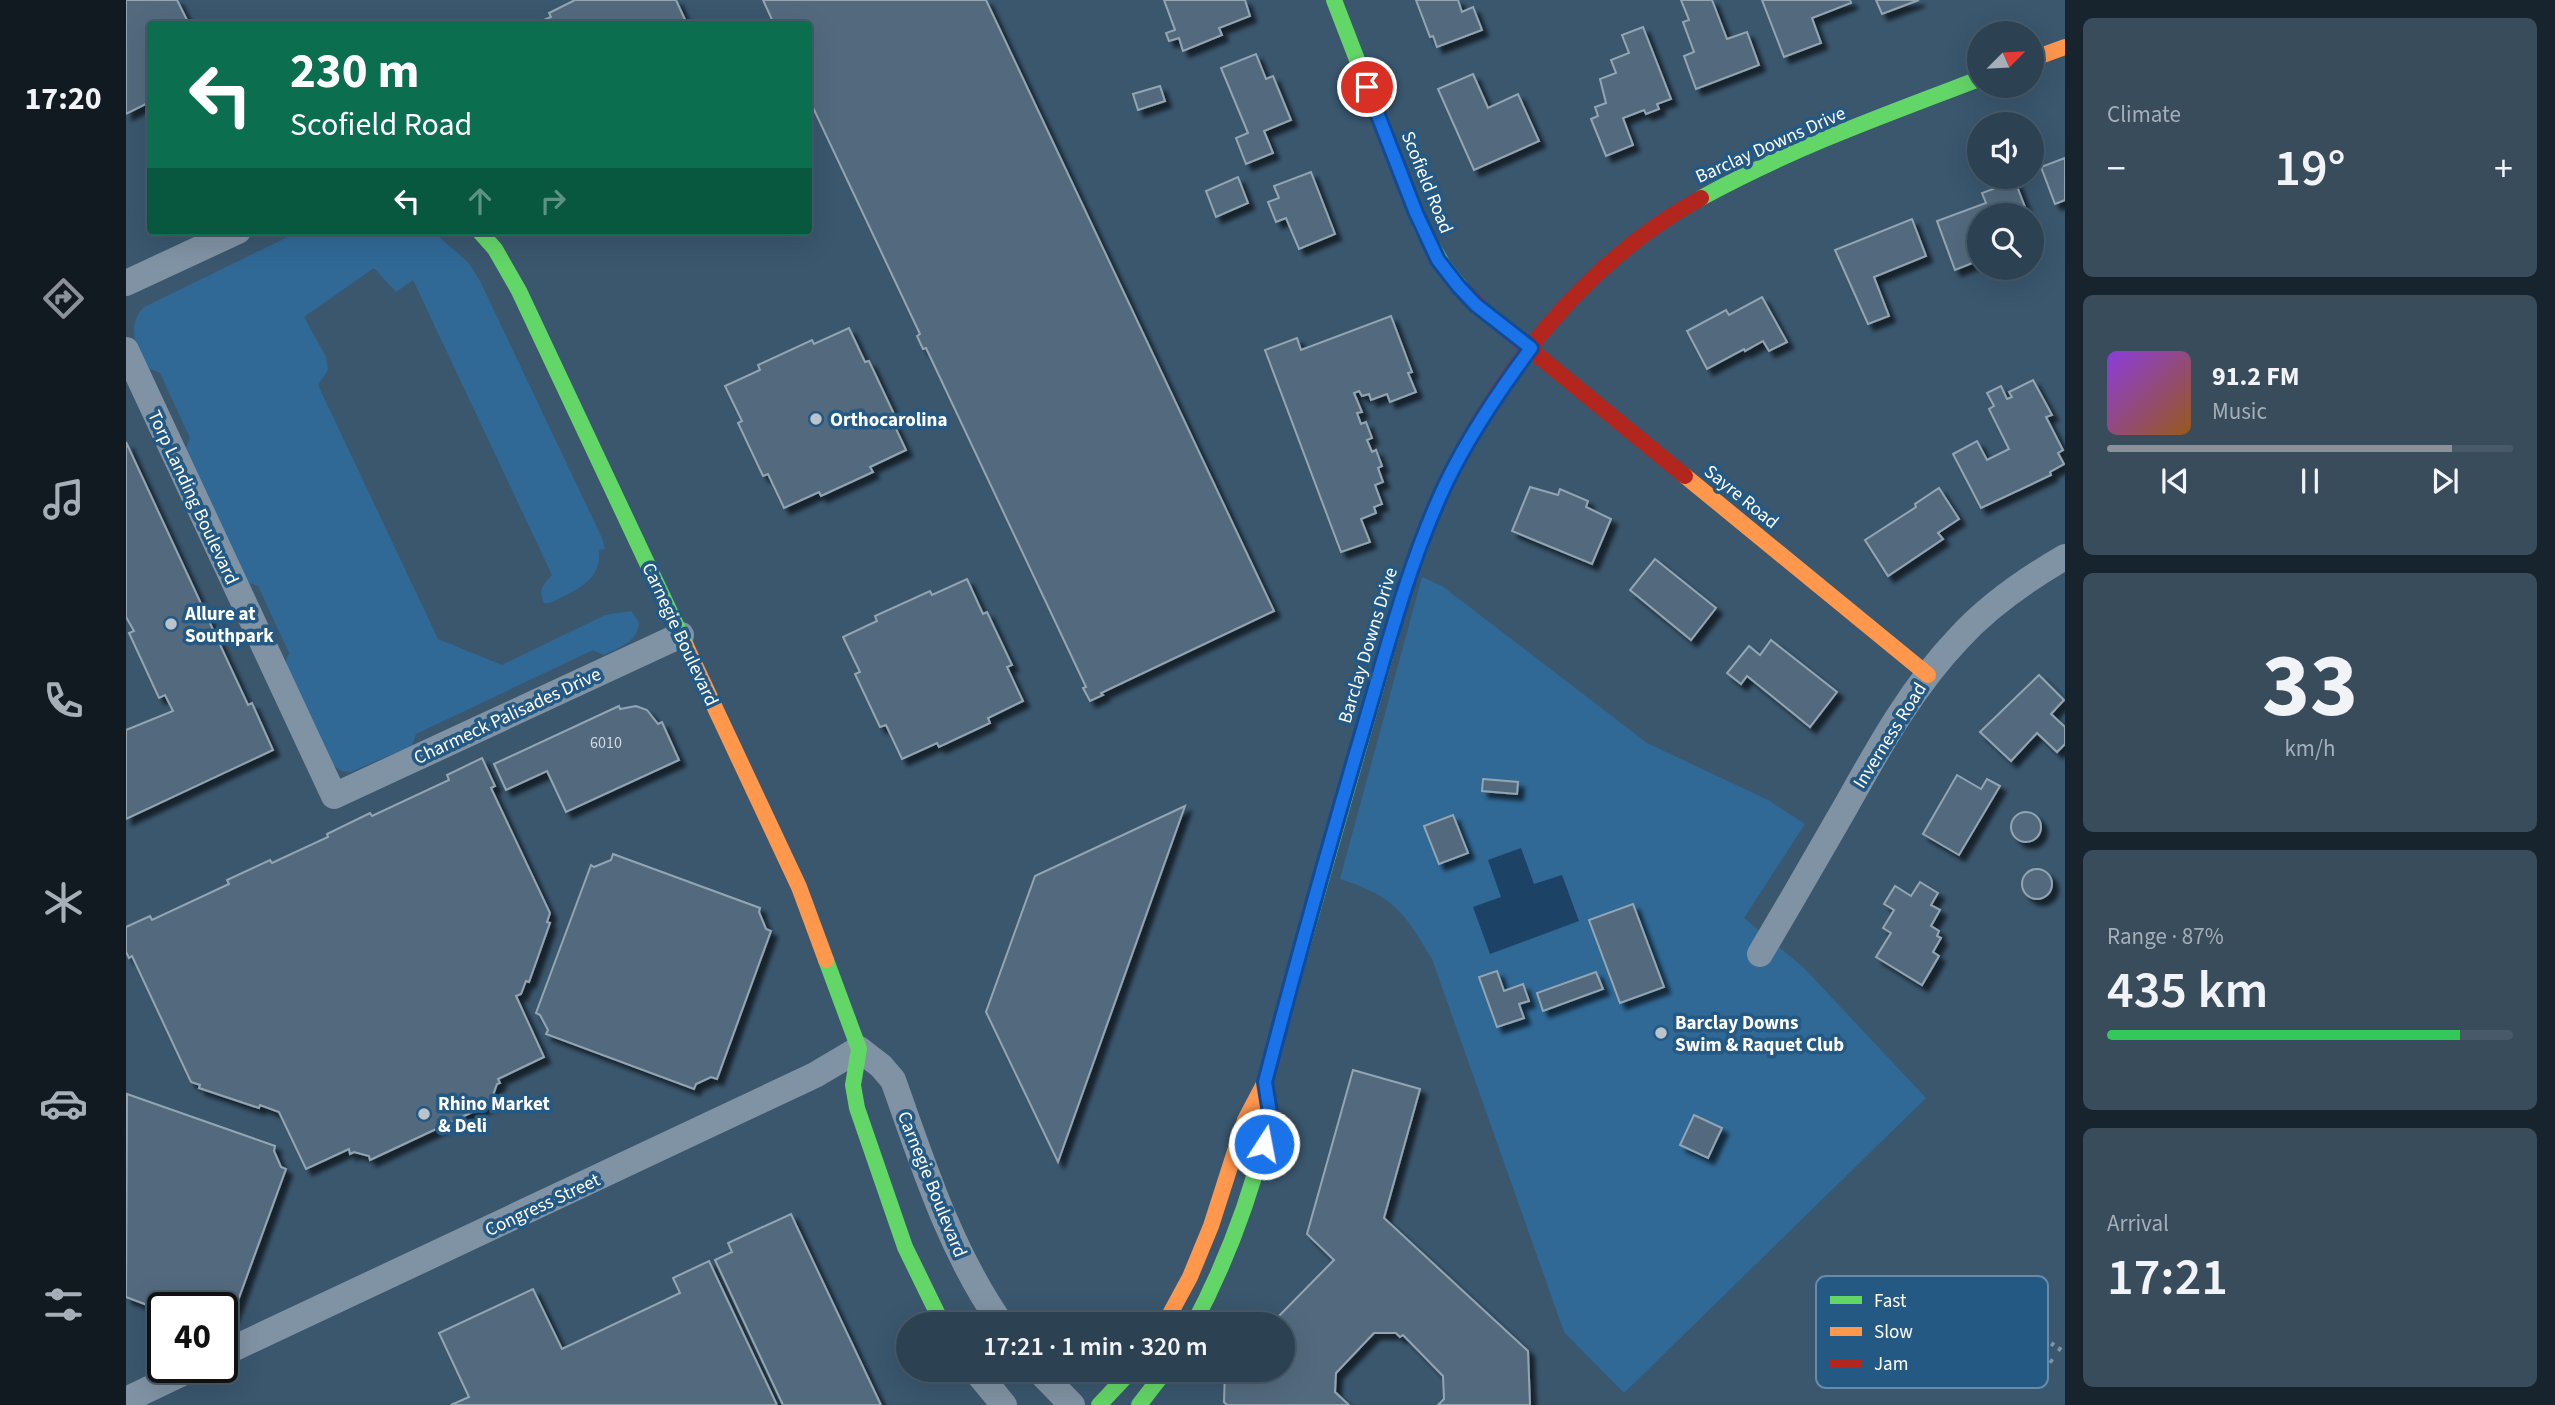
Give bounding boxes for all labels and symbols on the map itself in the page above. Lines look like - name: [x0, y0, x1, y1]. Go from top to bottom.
- north arrow: [1967, 21, 2044, 98]
- pin: [1337, 57, 1397, 117]
- street label: Barclay Downs Drive: [1691, 100, 1850, 191]
- street label: Scofield Road: [1394, 127, 1459, 238]
- street label: Torp Landing Boulevard: [140, 406, 245, 589]
- place label: Orthocarolina: [830, 407, 947, 434]
- marker: Orthocarolina: [808, 411, 824, 427]
- street label: Sayre Road: [1698, 459, 1784, 536]
- street label: Carnegie Boulevard: [635, 559, 725, 711]
- street label: Barclay Downs Drive: [1332, 564, 1405, 727]
- place label: Allure at Southpark: [184, 601, 274, 650]
- marker: Allure at Southpark: [163, 616, 179, 632]
- street label: Charmeck Palisades Drive: [410, 661, 606, 772]
- street label: Inverness Road: [1847, 678, 1934, 794]
- house number: 6010: [590, 732, 622, 754]
- place label: Barclay Downs Swim & Raquet Club: [1675, 1010, 1844, 1059]
- marker: Barclay Downs Swim & Raquet Club: [1653, 1025, 1669, 1041]
- place label: Rhino Market & Deli: [438, 1091, 550, 1140]
- marker: Rhino Market & Deli: [416, 1106, 432, 1122]
- position arrow: [1227, 1107, 1301, 1181]
- street label: Carnegie Boulevard: [890, 1108, 973, 1262]
- street label: Congress Street: [481, 1167, 605, 1244]
- legend: [1816, 1276, 2048, 1388]
- text: Fast: [1874, 1288, 1907, 1315]
- speed limit sign: 40: [147, 1292, 238, 1383]
- text: Slow: [1874, 1319, 1913, 1346]
- text: Jam: [1874, 1351, 1908, 1378]

